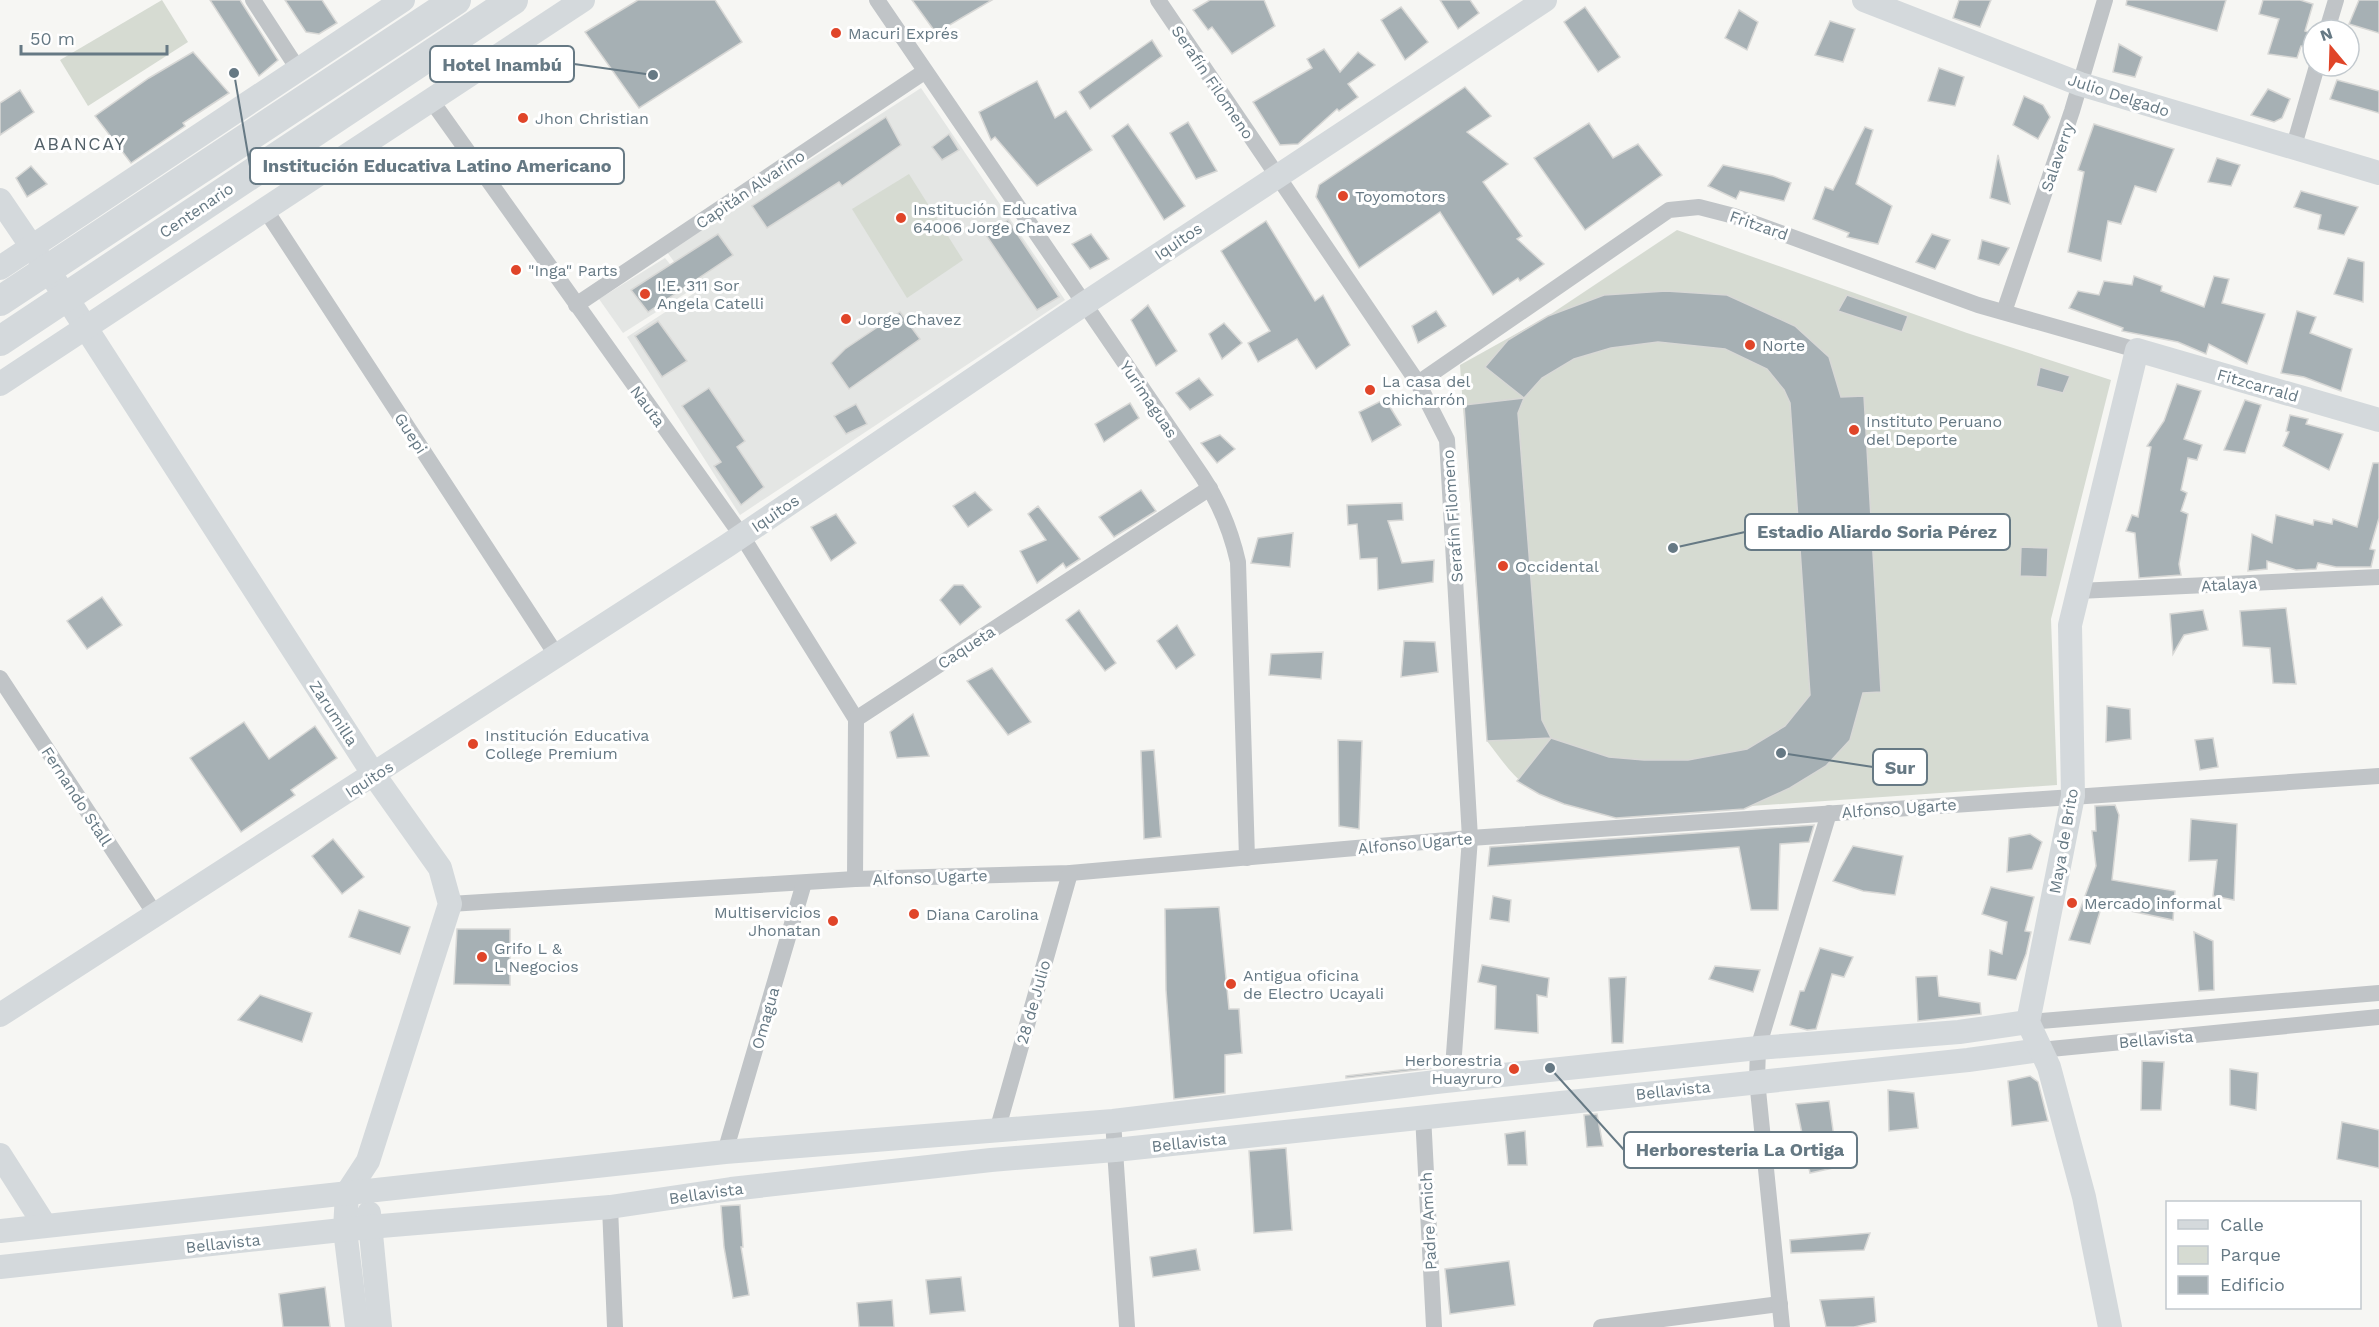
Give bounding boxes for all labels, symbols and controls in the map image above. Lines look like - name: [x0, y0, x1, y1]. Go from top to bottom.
- scale bar: [21, 18, 166, 56]
- north arrow: [2301, 18, 2361, 78]
- street label: Serafín Filomeno: [1167, 22, 1258, 143]
- text: N: [2318, 23, 2335, 45]
- place label: Macuri Exprés: [848, 24, 958, 43]
- marker: Macuri Exprés: [829, 26, 843, 40]
- text: 50 m: [30, 28, 75, 49]
- callout: Hotel Inambú: [430, 46, 574, 82]
- text: Hotel Inambú: [442, 54, 562, 75]
- street label: Julio Delgado: [2066, 70, 2172, 121]
- place label: Jhon Christian: [535, 109, 649, 128]
- marker: Jhon Christian: [516, 111, 530, 125]
- street label: Salaverry: [2037, 119, 2078, 194]
- district label: ABANCAY: [34, 133, 126, 154]
- street label: Capitán Alvarino: [692, 146, 808, 233]
- callout: Institución Educativa Latino Americano: [250, 148, 624, 184]
- text: Institución Educativa Latino Americano: [262, 155, 612, 176]
- street label: Centenario: [156, 179, 237, 242]
- place label: Toyomotors: [1355, 187, 1446, 206]
- marker: Toyomotors: [1336, 189, 1350, 203]
- place label: Institución Educativa 64006 Jorge Chavez: [913, 200, 1077, 237]
- street label: Fritzard: [1727, 207, 1791, 244]
- marker: Institución Educativa 64006 Jorge Chavez: [894, 211, 908, 225]
- street label: Iquitos: [1151, 219, 1206, 264]
- place label: "Inga" Parts: [528, 261, 618, 280]
- marker: "Inga" Parts: [509, 263, 523, 277]
- place label: I.E. 311 Sor Angela Catelli: [657, 276, 764, 313]
- marker: I.E. 311 Sor Angela Catelli: [638, 287, 652, 301]
- place label: Jorge Chavez: [858, 310, 962, 329]
- marker: Jorge Chavez: [839, 312, 853, 326]
- place label: Norte: [1762, 336, 1805, 355]
- marker: Norte: [1743, 338, 1757, 352]
- street label: Yurimaguas: [1116, 357, 1181, 442]
- street label: Fitzcarrald: [2215, 365, 2301, 406]
- place label: La casa del chicharrón: [1382, 372, 1471, 409]
- street label: Nauta: [626, 382, 669, 431]
- marker: La casa del chicharrón: [1363, 383, 1377, 397]
- street label: Guepi: [390, 409, 431, 457]
- place label: Instituto Peruano del Deporte: [1866, 412, 2002, 449]
- marker: Instituto Peruano del Deporte: [1847, 423, 1861, 437]
- street label: Serafín Filomeno: [1438, 449, 1467, 583]
- street label: Iquitos: [748, 491, 803, 536]
- callout: Estadio Aliardo Soria Pérez: [1745, 514, 2010, 550]
- text: Estadio Aliardo Soria Pérez: [1757, 521, 1997, 542]
- place label: Occidental: [1515, 557, 1599, 576]
- marker: Occidental: [1496, 559, 1510, 573]
- street label: Atalaya: [2200, 574, 2258, 595]
- street label: Caqueta: [934, 622, 999, 673]
- street label: Zarumilla: [305, 677, 362, 749]
- place label: Institución Educativa College Premium: [485, 726, 649, 763]
- marker: Institución Educativa College Premium: [466, 737, 480, 751]
- street label: Fernando Stall: [37, 743, 116, 850]
- callout: Sur: [1873, 749, 1927, 785]
- street label: Iquitos: [342, 757, 397, 802]
- text: Sur: [1885, 757, 1915, 778]
- street label: Maya de Brito: [2045, 787, 2082, 895]
- street label: Alfonso Ugarte: [1841, 795, 1957, 822]
- street label: Alfonso Ugarte: [1357, 829, 1473, 858]
- street label: Alfonso Ugarte: [872, 866, 988, 889]
- place label: Mercado informal: [2084, 894, 2222, 913]
- marker: Mercado informal: [2065, 896, 2079, 910]
- place label: Multiservicios Jhonatan: [714, 903, 821, 940]
- place label: Diana Carolina: [926, 905, 1039, 924]
- marker: Diana Carolina: [907, 907, 921, 921]
- marker: Multiservicios Jhonatan: [826, 914, 840, 928]
- place label: Grifo L & L Negocios: [494, 939, 579, 976]
- marker: Grifo L & L Negocios: [475, 950, 489, 964]
- street label: 28 de Julio: [1012, 958, 1055, 1046]
- place label: Antigua oficina de Electro Ucayali: [1243, 966, 1384, 1003]
- marker: Antigua oficina de Electro Ucayali: [1224, 977, 1238, 991]
- street label: Omagua: [748, 985, 783, 1051]
- street label: Bellavista: [2118, 1027, 2194, 1052]
- place label: Herborestria Huayruro: [1405, 1051, 1502, 1088]
- marker: Herborestria Huayruro: [1507, 1062, 1521, 1076]
- street label: Bellavista: [1635, 1077, 1711, 1104]
- street label: Bellavista: [1151, 1129, 1227, 1156]
- callout: Herboresteria La Ortiga: [1624, 1132, 1857, 1168]
- text: Herboresteria La Ortiga: [1636, 1139, 1845, 1160]
- street label: Padre Amich: [1416, 1171, 1441, 1270]
- street label: Bellavista: [668, 1179, 745, 1208]
- legend: [2166, 1201, 2361, 1309]
- text: Calle: [2220, 1214, 2264, 1235]
- street label: Bellavista: [185, 1230, 261, 1257]
- text: Parque: [2220, 1244, 2281, 1265]
- text: Edificio: [2220, 1274, 2285, 1295]

